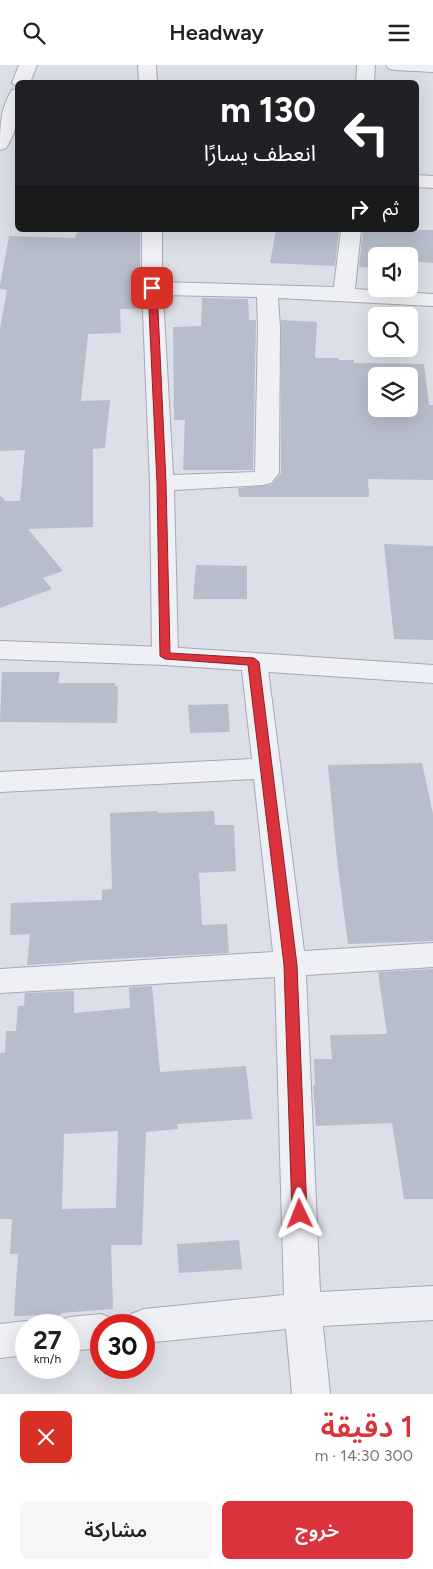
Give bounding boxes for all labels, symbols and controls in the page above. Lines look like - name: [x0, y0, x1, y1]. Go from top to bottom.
- icon: search: [20, 19, 48, 47]
- text: Headway: [169, 19, 264, 46]
- icon: menu: [385, 19, 413, 47]
- text: 130 m: [220, 89, 316, 131]
- icon: left: [334, 100, 399, 165]
- text: انعطف يسارًا: [204, 140, 316, 167]
- icon: right: [345, 195, 373, 223]
- text: ثم: [383, 197, 399, 220]
- map controls: [368, 247, 418, 417]
- button: sound: [368, 247, 418, 297]
- pin: [131, 267, 173, 309]
- icon: arrive: [138, 274, 166, 302]
- button: search: [368, 307, 418, 357]
- button: layers: [368, 367, 418, 417]
- position arrow: [273, 1187, 325, 1239]
- speed limit sign: 30: [90, 1314, 155, 1379]
- text: 27: [33, 1325, 62, 1355]
- text: km/h: [34, 1352, 61, 1366]
- text: 1 دقيقة: [320, 1408, 413, 1445]
- button: close: [20, 1411, 72, 1463]
- text: 300 m · 14:30: [315, 1446, 413, 1465]
- button: مشاركة: [20, 1501, 212, 1559]
- button: خروج: [222, 1501, 413, 1559]

